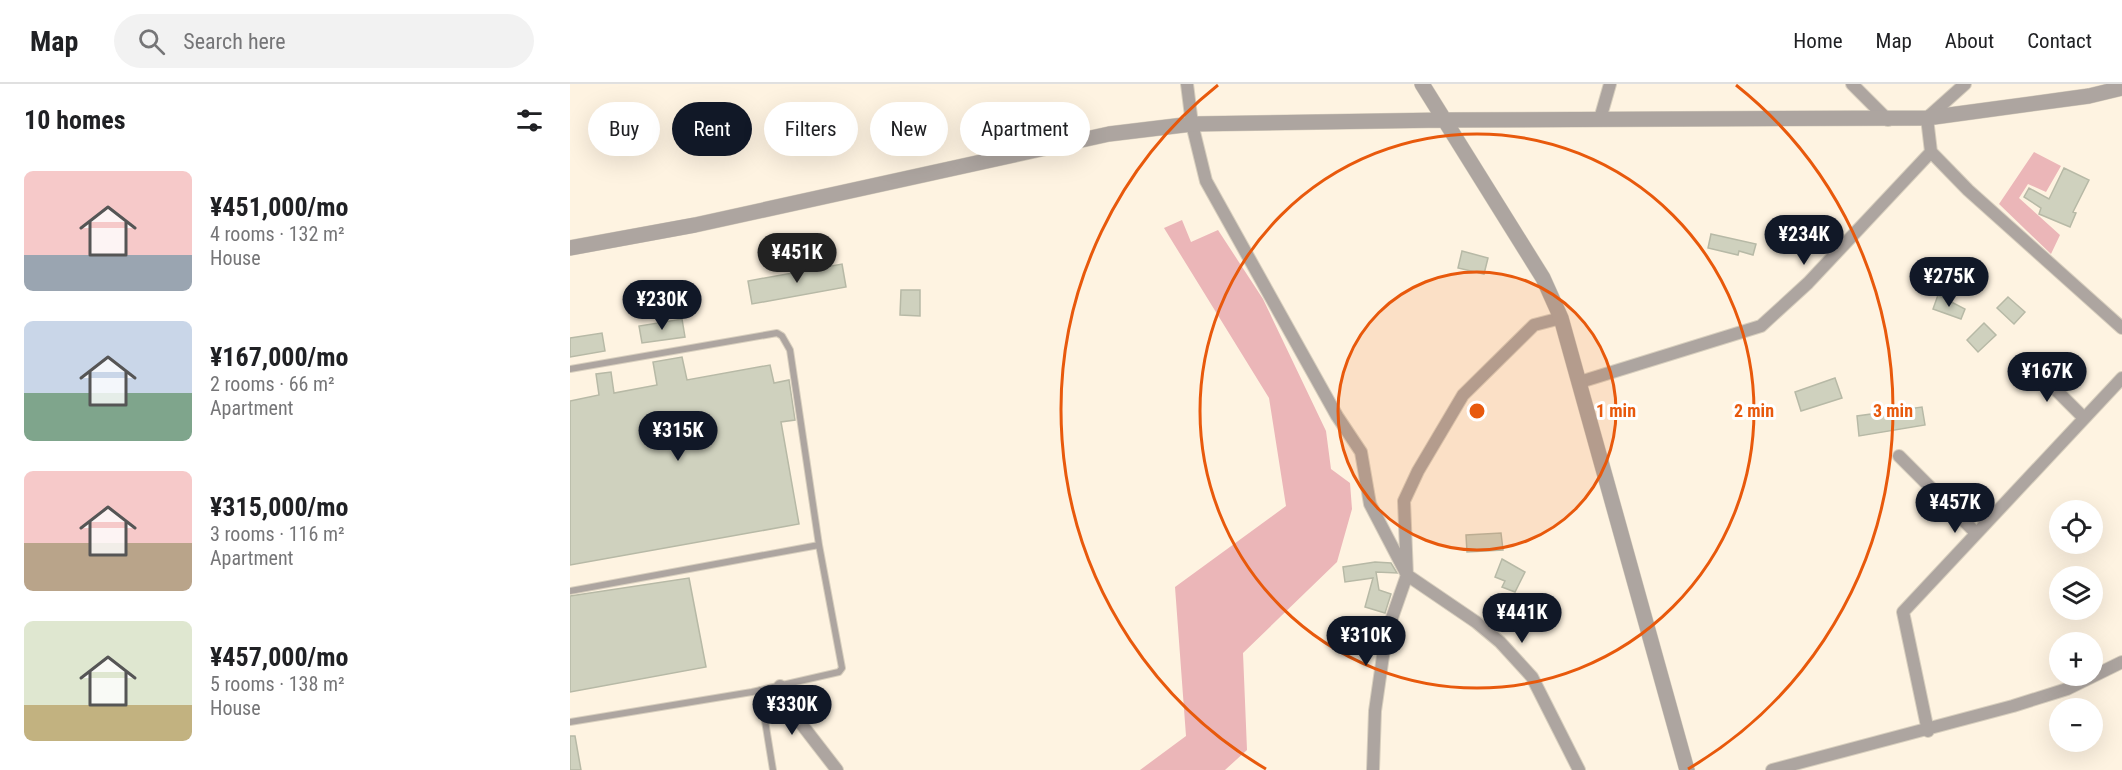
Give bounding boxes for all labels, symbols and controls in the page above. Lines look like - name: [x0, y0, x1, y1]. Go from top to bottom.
- search box: [114, 14, 534, 68]
- text: Map: [30, 25, 78, 58]
- icon: search: [135, 25, 168, 58]
- text: Search here: [183, 29, 286, 54]
- text: Home: [1793, 29, 1843, 53]
- text: Map: [1876, 29, 1912, 53]
- text: About: [1945, 29, 1994, 53]
- text: Contact: [2027, 29, 2092, 53]
- chip: Buy: [588, 102, 660, 156]
- chip: Rent: [672, 102, 752, 156]
- chip: Filters: [764, 102, 858, 156]
- chip: New: [870, 102, 948, 156]
- chip: Apartment: [960, 102, 1090, 156]
- icon: filters: [513, 104, 546, 137]
- text: 10 homes: [24, 105, 126, 135]
- text: ¥451,000/mo: [210, 192, 348, 222]
- icon: home: [72, 195, 144, 267]
- pin: ¥234K: [1762, 215, 1846, 266]
- text: 4 rooms · 132 m²: [210, 222, 345, 246]
- text: ¥234K: [1779, 222, 1829, 246]
- pin: ¥451K: [755, 233, 839, 284]
- text: ¥451K: [772, 240, 822, 264]
- text: House: [210, 246, 261, 270]
- pin: ¥275K: [1907, 257, 1991, 308]
- text: ¥275K: [1924, 264, 1974, 288]
- pin: ¥230K: [620, 280, 704, 331]
- text: ¥230K: [637, 287, 687, 311]
- text: ¥167,000/mo: [210, 342, 348, 372]
- icon: home: [72, 345, 144, 417]
- pin: ¥167K: [2005, 352, 2089, 403]
- text: ¥167K: [2022, 359, 2072, 383]
- text: 2 rooms · 66 m²: [210, 372, 335, 396]
- text: Apartment: [210, 396, 294, 420]
- text: 1 min: [1596, 400, 1636, 421]
- text: 2 min: [1734, 400, 1774, 421]
- text: 3 min: [1873, 400, 1913, 421]
- centre of rings: [1467, 401, 1487, 421]
- pin: ¥315K: [636, 411, 720, 462]
- text: ¥315K: [653, 418, 703, 442]
- pin: ¥457K: [1913, 483, 1997, 534]
- text: ¥457K: [1930, 490, 1980, 514]
- text: ¥315,000/mo: [210, 492, 348, 522]
- icon: home: [72, 495, 144, 567]
- map controls: [2049, 500, 2103, 752]
- button: locate: [2049, 500, 2103, 554]
- text: 3 rooms · 116 m²: [210, 522, 345, 546]
- text: Apartment: [210, 546, 294, 570]
- button: layers: [2049, 566, 2103, 620]
- pin: ¥441K: [1480, 593, 1564, 644]
- text: ¥441K: [1497, 600, 1547, 624]
- pin: ¥310K: [1324, 616, 1408, 667]
- text: ¥310K: [1341, 623, 1391, 647]
- button: +: [2049, 632, 2103, 686]
- text: ¥457,000/mo: [210, 642, 348, 672]
- icon: home: [72, 645, 144, 717]
- text: 5 rooms · 138 m²: [210, 672, 345, 696]
- pin: ¥330K: [750, 685, 834, 736]
- text: ¥330K: [767, 692, 817, 716]
- text: House: [210, 696, 261, 720]
- button: −: [2049, 698, 2103, 752]

